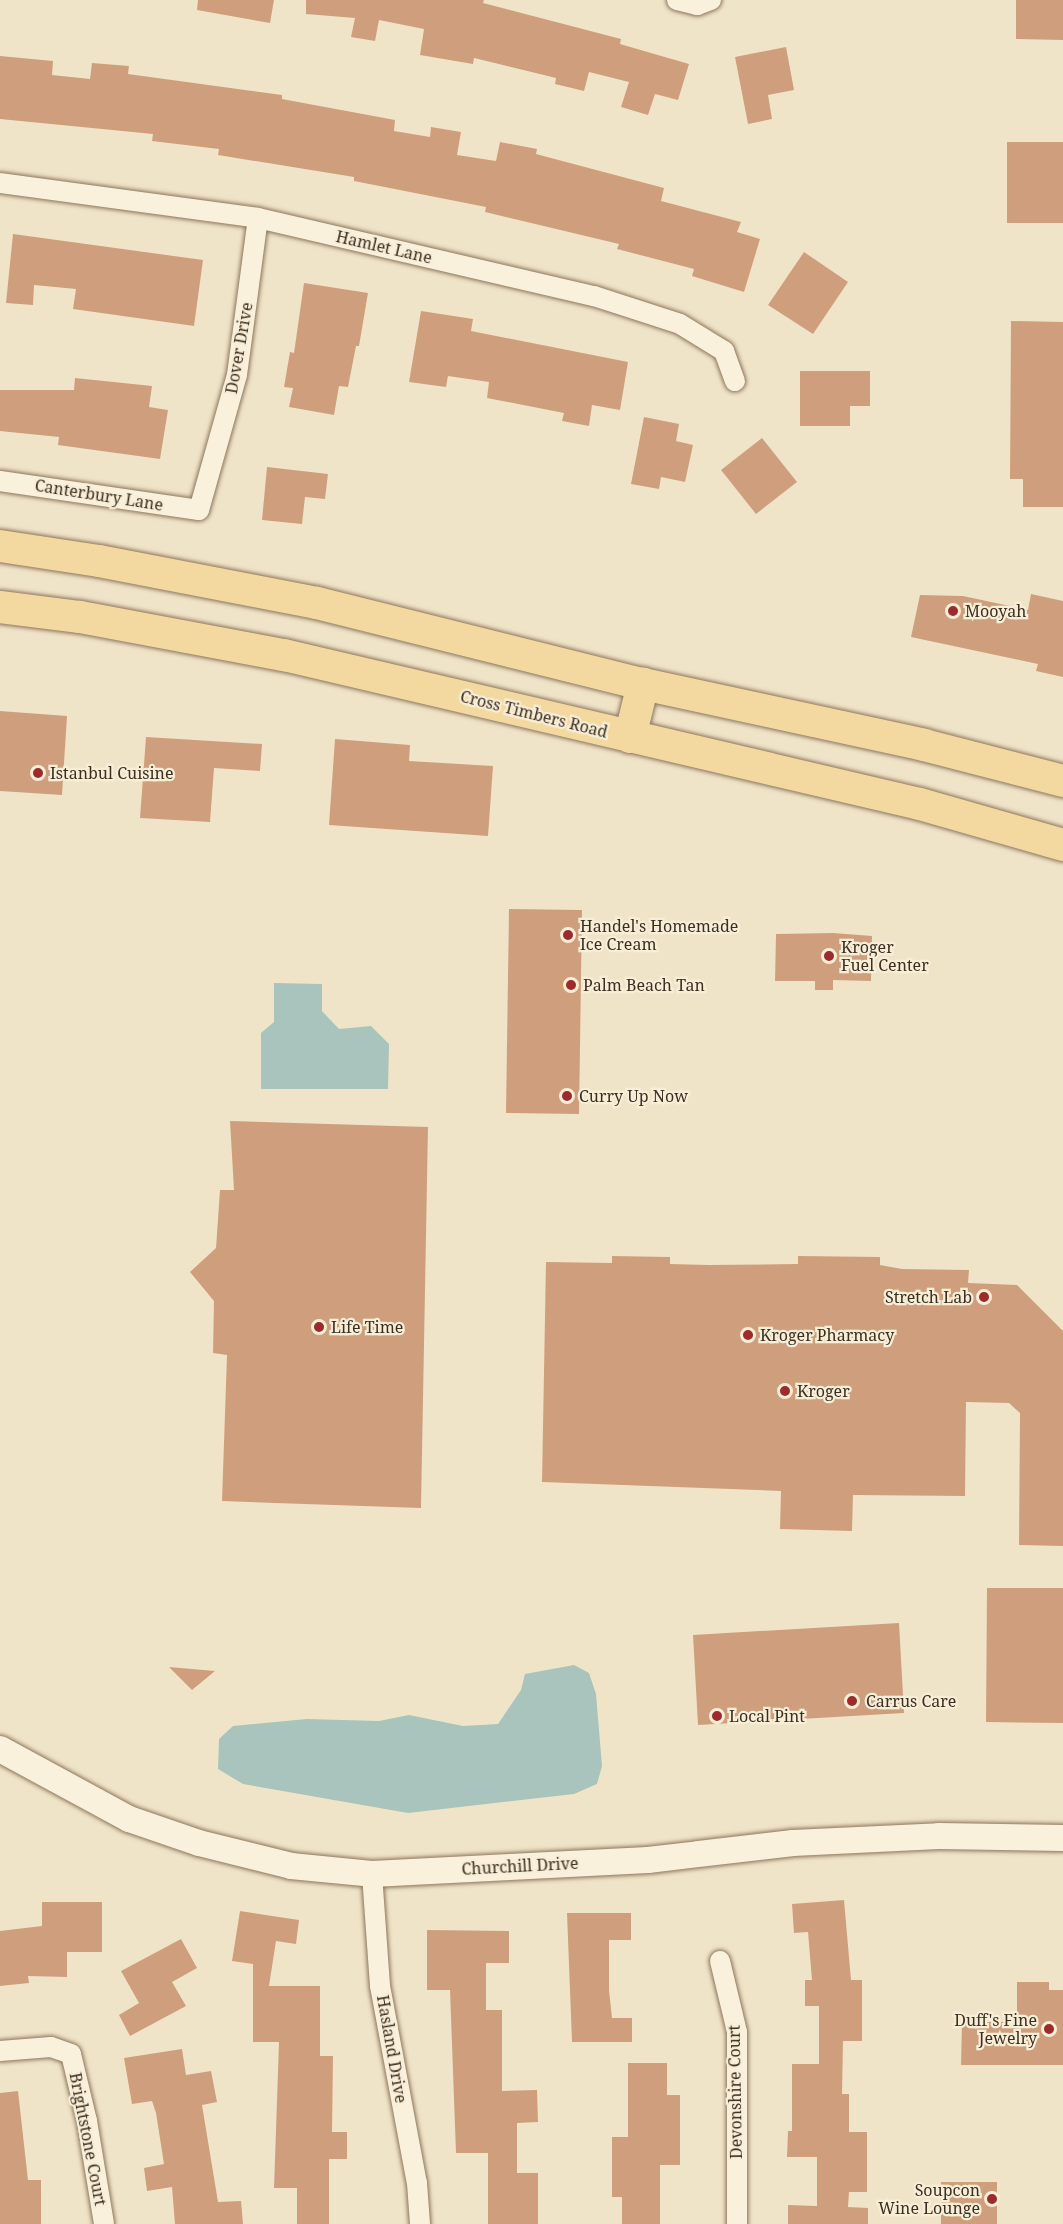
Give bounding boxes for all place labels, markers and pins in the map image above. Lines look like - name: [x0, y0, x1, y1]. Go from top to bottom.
- place label: Mooyah: [965, 601, 1026, 621]
- marker: Mooyah: [946, 604, 960, 618]
- place label: Istanbul Cuisine: [50, 763, 173, 783]
- marker: Istanbul Cuisine: [31, 766, 45, 780]
- place label: Handel's Homemade Ice Cream: [580, 916, 738, 954]
- marker: Handel's Homemade Ice Cream: [561, 928, 575, 942]
- place label: Kroger Fuel Center: [841, 937, 929, 975]
- marker: Kroger Fuel Center: [822, 949, 836, 963]
- place label: Palm Beach Tan: [583, 975, 705, 995]
- marker: Palm Beach Tan: [564, 978, 578, 992]
- place label: Curry Up Now: [579, 1086, 688, 1106]
- marker: Curry Up Now: [560, 1089, 574, 1103]
- place label: Stretch Lab: [885, 1287, 972, 1307]
- marker: Stretch Lab: [977, 1290, 991, 1304]
- place label: Life Time: [331, 1317, 403, 1337]
- marker: Life Time: [312, 1320, 326, 1334]
- place label: Kroger Pharmacy: [760, 1325, 894, 1345]
- marker: Kroger Pharmacy: [741, 1328, 755, 1342]
- place label: Kroger: [797, 1381, 850, 1401]
- marker: Kroger: [778, 1384, 792, 1398]
- place label: Carrus Care: [866, 1691, 956, 1711]
- marker: Carrus Care: [843, 1692, 861, 1710]
- place label: Local Pint: [729, 1706, 805, 1726]
- marker: Local Pint: [710, 1709, 724, 1723]
- place label: Duff's Fine Jewelry: [954, 2010, 1037, 2048]
- marker: Duff's Fine Jewelry: [1042, 2022, 1056, 2036]
- place label: Soupcon Wine Lounge: [878, 2180, 980, 2218]
- marker: Soupcon Wine Lounge: [985, 2192, 999, 2206]

